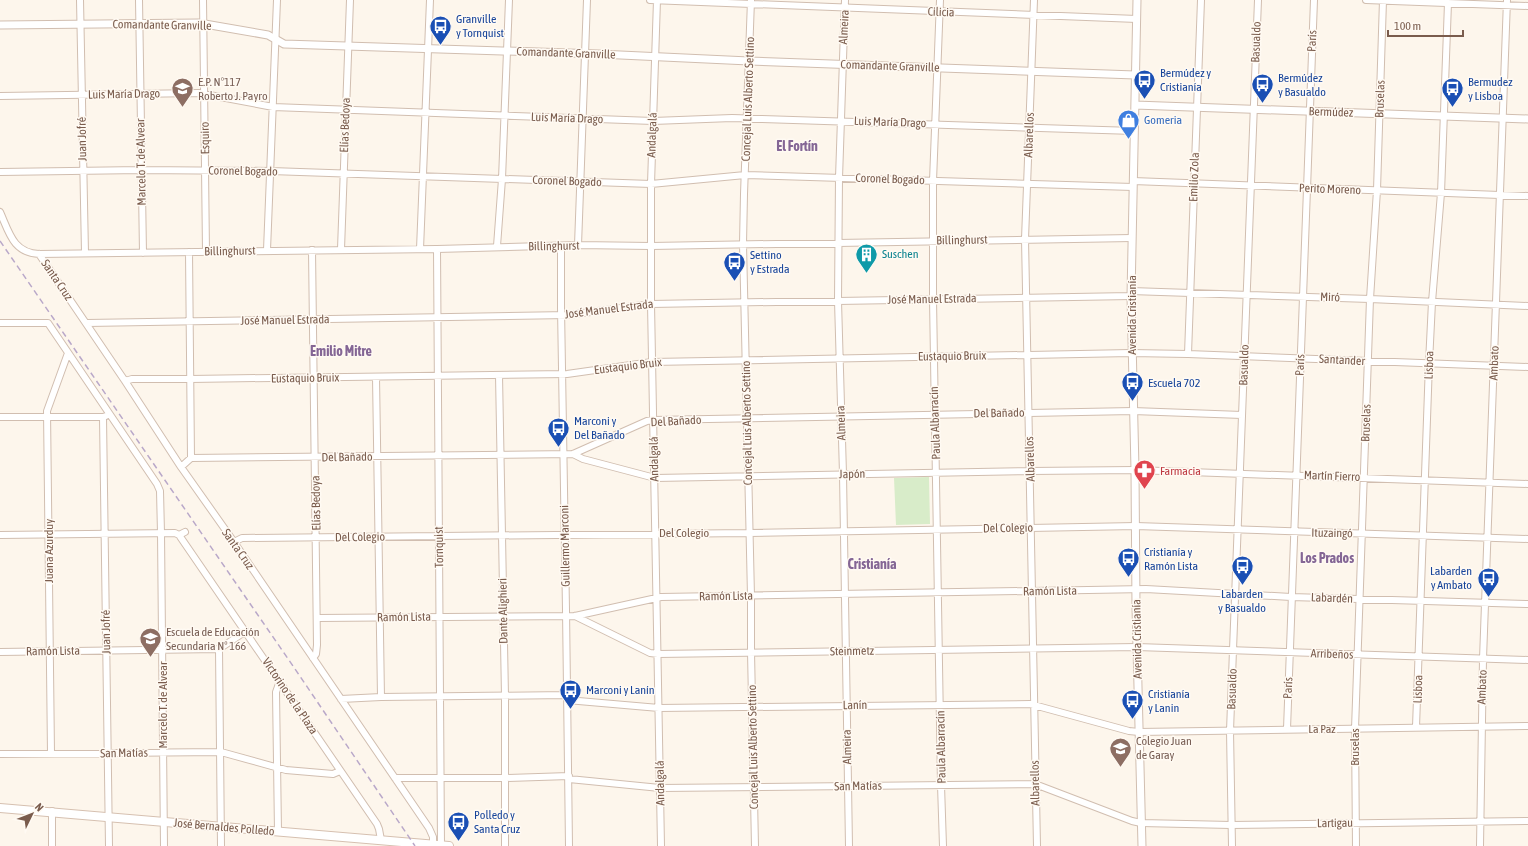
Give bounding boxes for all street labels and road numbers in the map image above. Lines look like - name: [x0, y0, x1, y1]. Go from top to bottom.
- street label: Cilicia: [927, 5, 955, 19]
- street label: Almeira: [836, 9, 852, 45]
- street label: Comandante Granville: [112, 17, 212, 33]
- street label: Basualdo: [1248, 21, 1264, 63]
- street label: París: [1305, 30, 1319, 52]
- street label: Concejal Luis Alberto Settino: [739, 36, 757, 162]
- street label: Comandante Granville: [516, 44, 616, 62]
- street label: Comandante Granville: [840, 57, 940, 75]
- street label: Bruselas: [1372, 80, 1388, 118]
- street label: Luis María Drago: [88, 86, 161, 102]
- street label: Elías Bedoya: [337, 97, 353, 153]
- street label: Bermúdez: [1308, 104, 1354, 120]
- street label: Luis María Drago: [531, 110, 604, 126]
- street label: Andalgalá: [644, 112, 660, 158]
- street label: Albarellos: [1021, 112, 1037, 158]
- street label: Luis María Drago: [854, 114, 927, 130]
- street label: Juan Jofré: [75, 117, 89, 161]
- street label: Marcelo T. de Alvear: [133, 118, 149, 206]
- street label: Esquiro: [198, 121, 212, 155]
- street label: Emilio Zola: [1186, 152, 1202, 202]
- street label: Coronel Bogado: [208, 163, 278, 179]
- street label: Coronel Bogado: [855, 171, 925, 187]
- street label: Coronel Bogado: [532, 173, 602, 189]
- street label: Perito Moreno: [1299, 181, 1362, 197]
- street label: Billinghurst: [936, 233, 988, 247]
- street label: Billinghurst: [528, 239, 580, 253]
- street label: Billinghurst: [204, 244, 256, 258]
- street label: Santa Cruz: [38, 257, 76, 304]
- street label: Avenida Cristianía: [1125, 275, 1139, 355]
- street label: Miró: [1320, 290, 1341, 304]
- street label: José Manuel Estrada: [887, 291, 977, 307]
- street label: José Manuel Estrada: [564, 297, 654, 321]
- street label: José Manuel Estrada: [240, 312, 330, 328]
- street label: Basualdo: [1236, 344, 1252, 386]
- street label: Ambato: [1486, 345, 1502, 381]
- street label: Eustaquio Bruix: [918, 348, 986, 364]
- street label: Lisboa: [1422, 350, 1436, 380]
- street label: Santander: [1319, 352, 1366, 368]
- street label: París: [1293, 354, 1307, 376]
- street label: Eustaquio Bruix: [593, 355, 663, 377]
- street label: Concejal Luis Alberto Settino: [739, 360, 755, 486]
- street label: Eustaquio Bruix: [271, 370, 339, 386]
- street label: Paula Albarracín: [927, 386, 943, 460]
- street label: Bruselas: [1358, 404, 1374, 442]
- street label: Almeira: [833, 405, 849, 441]
- street label: Del Bañado: [973, 406, 1025, 420]
- street label: Del Bañado: [650, 413, 702, 429]
- street label: Andalgalá: [647, 436, 661, 482]
- street label: Albarellos: [1022, 436, 1038, 482]
- street label: Del Bañado: [321, 450, 373, 464]
- street label: Japón: [839, 467, 865, 481]
- street label: Martín Fierro: [1304, 468, 1361, 484]
- street label: Elías Bedoya: [309, 475, 323, 531]
- street label: Guillermo Marconi: [557, 505, 573, 587]
- street label: Juana Azurduy: [42, 519, 56, 583]
- street label: Del Colegio: [983, 521, 1034, 535]
- street label: Santa Cruz: [219, 526, 257, 572]
- street label: Tornquist: [432, 526, 446, 568]
- street label: Del Colegio: [659, 526, 709, 540]
- street label: Ituzaingó: [1311, 526, 1353, 540]
- street label: Del Colegio: [335, 530, 386, 544]
- street label: Dante Alighieri: [495, 578, 511, 644]
- street label: Ramón Lista: [1023, 584, 1077, 598]
- street label: Ramón Lista: [699, 589, 753, 603]
- street label: Labardén: [1311, 590, 1353, 606]
- street label: Avenida Cristianía: [1129, 599, 1145, 679]
- street label: Juan Jofré: [99, 610, 113, 654]
- street label: Ramón Lista: [377, 610, 431, 624]
- street label: Ramón Lista: [26, 644, 80, 658]
- street label: Steinmetz: [830, 644, 875, 658]
- street label: Arribeños: [1310, 646, 1354, 662]
- street label: Victorino de la Plaza: [259, 655, 321, 737]
- street label: Marcelo T. de Alvear: [156, 661, 170, 748]
- street label: Basualdo: [1224, 668, 1240, 710]
- street label: Ambato: [1474, 669, 1490, 705]
- street label: Lisboa: [1411, 674, 1425, 704]
- street label: París: [1281, 677, 1295, 699]
- street label: Concejal Luis Alberto Settino: [745, 684, 761, 810]
- street label: Lanín: [843, 698, 867, 712]
- street label: Paula Albarracín: [933, 710, 949, 784]
- street label: La Paz: [1308, 722, 1336, 736]
- street label: Bruselas: [1348, 728, 1362, 766]
- street label: Almeira: [840, 729, 854, 765]
- street label: San Matías: [100, 746, 148, 760]
- street label: Andalgalá: [653, 760, 667, 806]
- street label: Albarellos: [1028, 760, 1042, 806]
- street label: San Matías: [834, 779, 882, 793]
- street label: José Bernaldes Polledo: [173, 816, 275, 838]
- street label: Lartigau: [1317, 816, 1353, 830]

